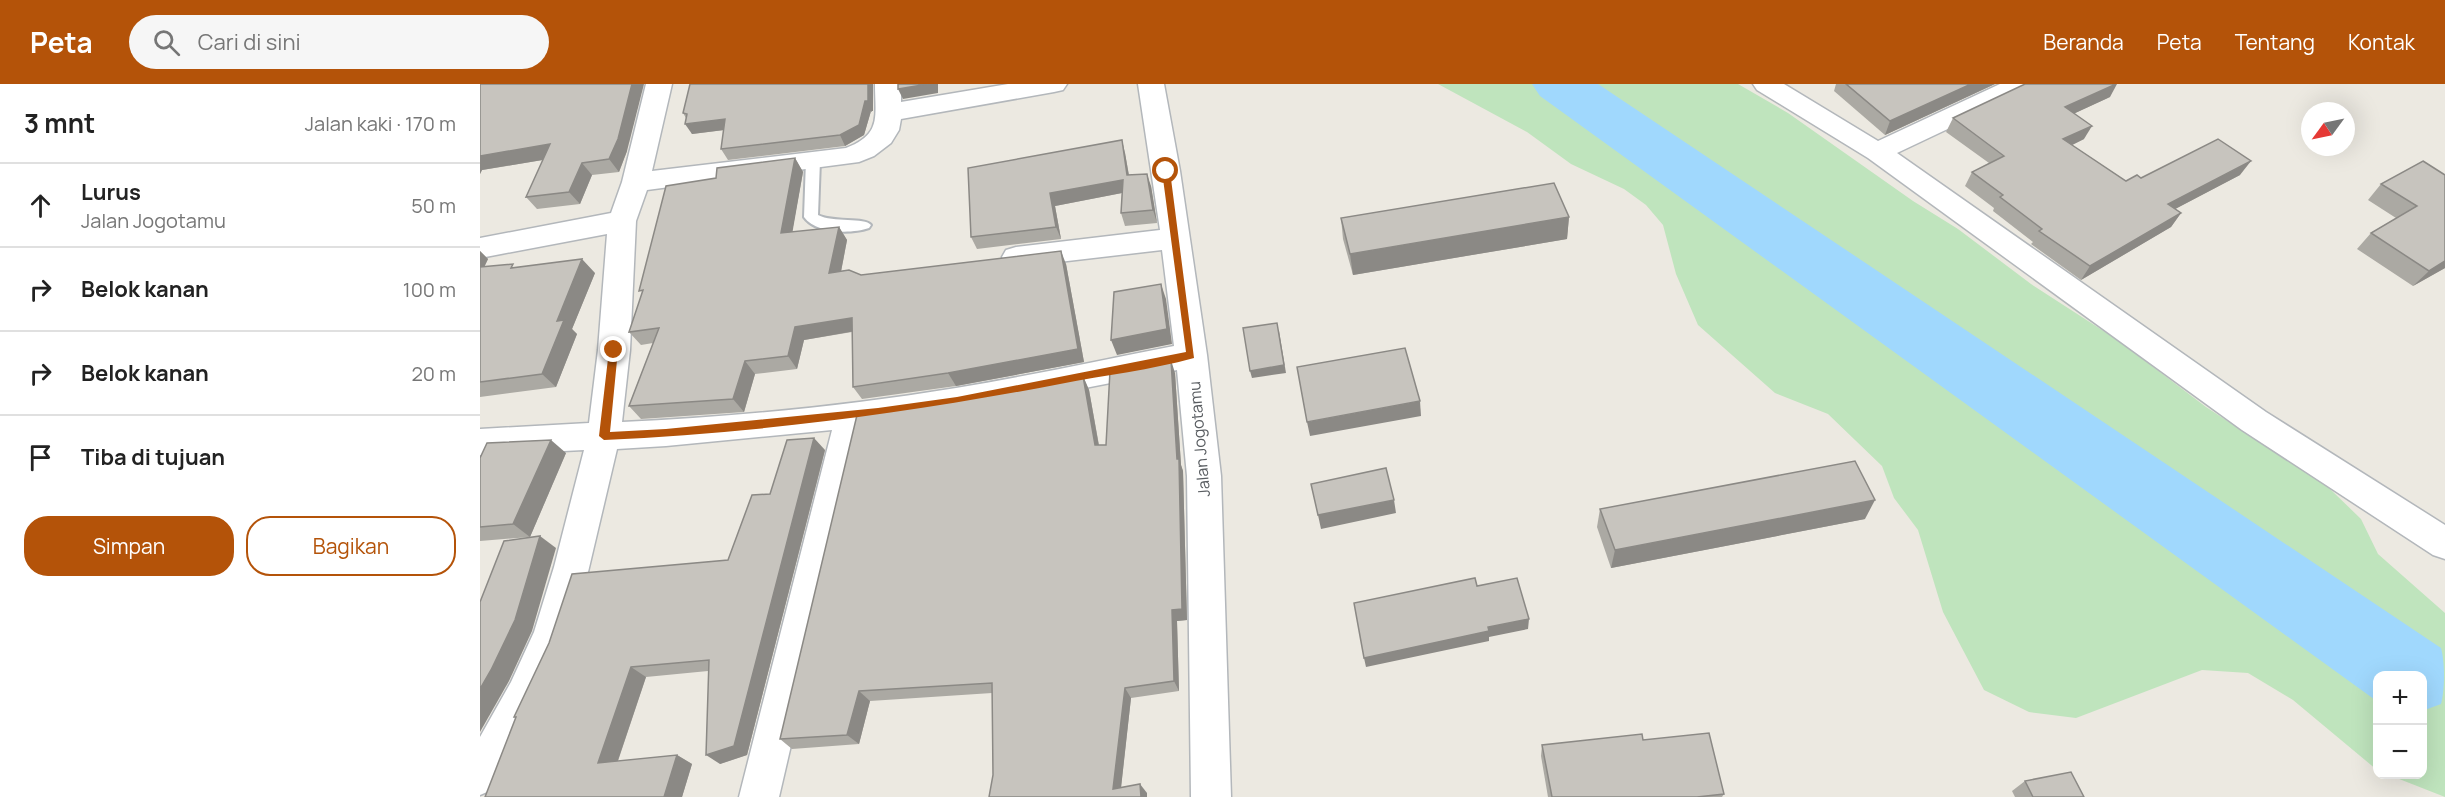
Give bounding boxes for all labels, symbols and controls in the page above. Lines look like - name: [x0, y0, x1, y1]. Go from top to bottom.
- search box: [129, 15, 549, 69]
- text: Peta: [30, 23, 93, 61]
- icon: search: [150, 26, 183, 59]
- text: Cari di sini: [198, 27, 301, 57]
- text: Beranda: [2043, 28, 2124, 56]
- text: Peta: [2157, 28, 2202, 56]
- text: Tentang: [2235, 28, 2315, 56]
- text: Kontak: [2348, 28, 2415, 56]
- north arrow: [2301, 102, 2355, 156]
- text: 3 mnt: [24, 105, 95, 141]
- text: Jalan kaki · 170 m: [305, 110, 456, 137]
- route start: [1152, 157, 1178, 183]
- text: Lurus: [81, 177, 141, 207]
- icon: ahead: [24, 189, 57, 222]
- text: 50 m: [411, 192, 456, 219]
- text: Jalan Jogotamu: [81, 207, 226, 234]
- icon: right: [24, 273, 57, 306]
- text: Belok kanan: [81, 274, 209, 304]
- text: 100 m: [403, 276, 456, 303]
- route end: [600, 336, 626, 362]
- icon: right: [24, 357, 57, 390]
- text: Belok kanan: [81, 358, 209, 388]
- text: 20 m: [411, 360, 456, 387]
- street label: Jalan Jogotamu: [1183, 380, 1215, 498]
- icon: arrive: [24, 441, 57, 474]
- text: Tiba di tujuan: [81, 442, 225, 472]
- button: Simpan: [24, 516, 234, 576]
- button: Bagikan: [246, 516, 456, 576]
- map controls: [2373, 671, 2427, 779]
- button: +: [2373, 671, 2427, 725]
- button: −: [2373, 725, 2427, 779]

